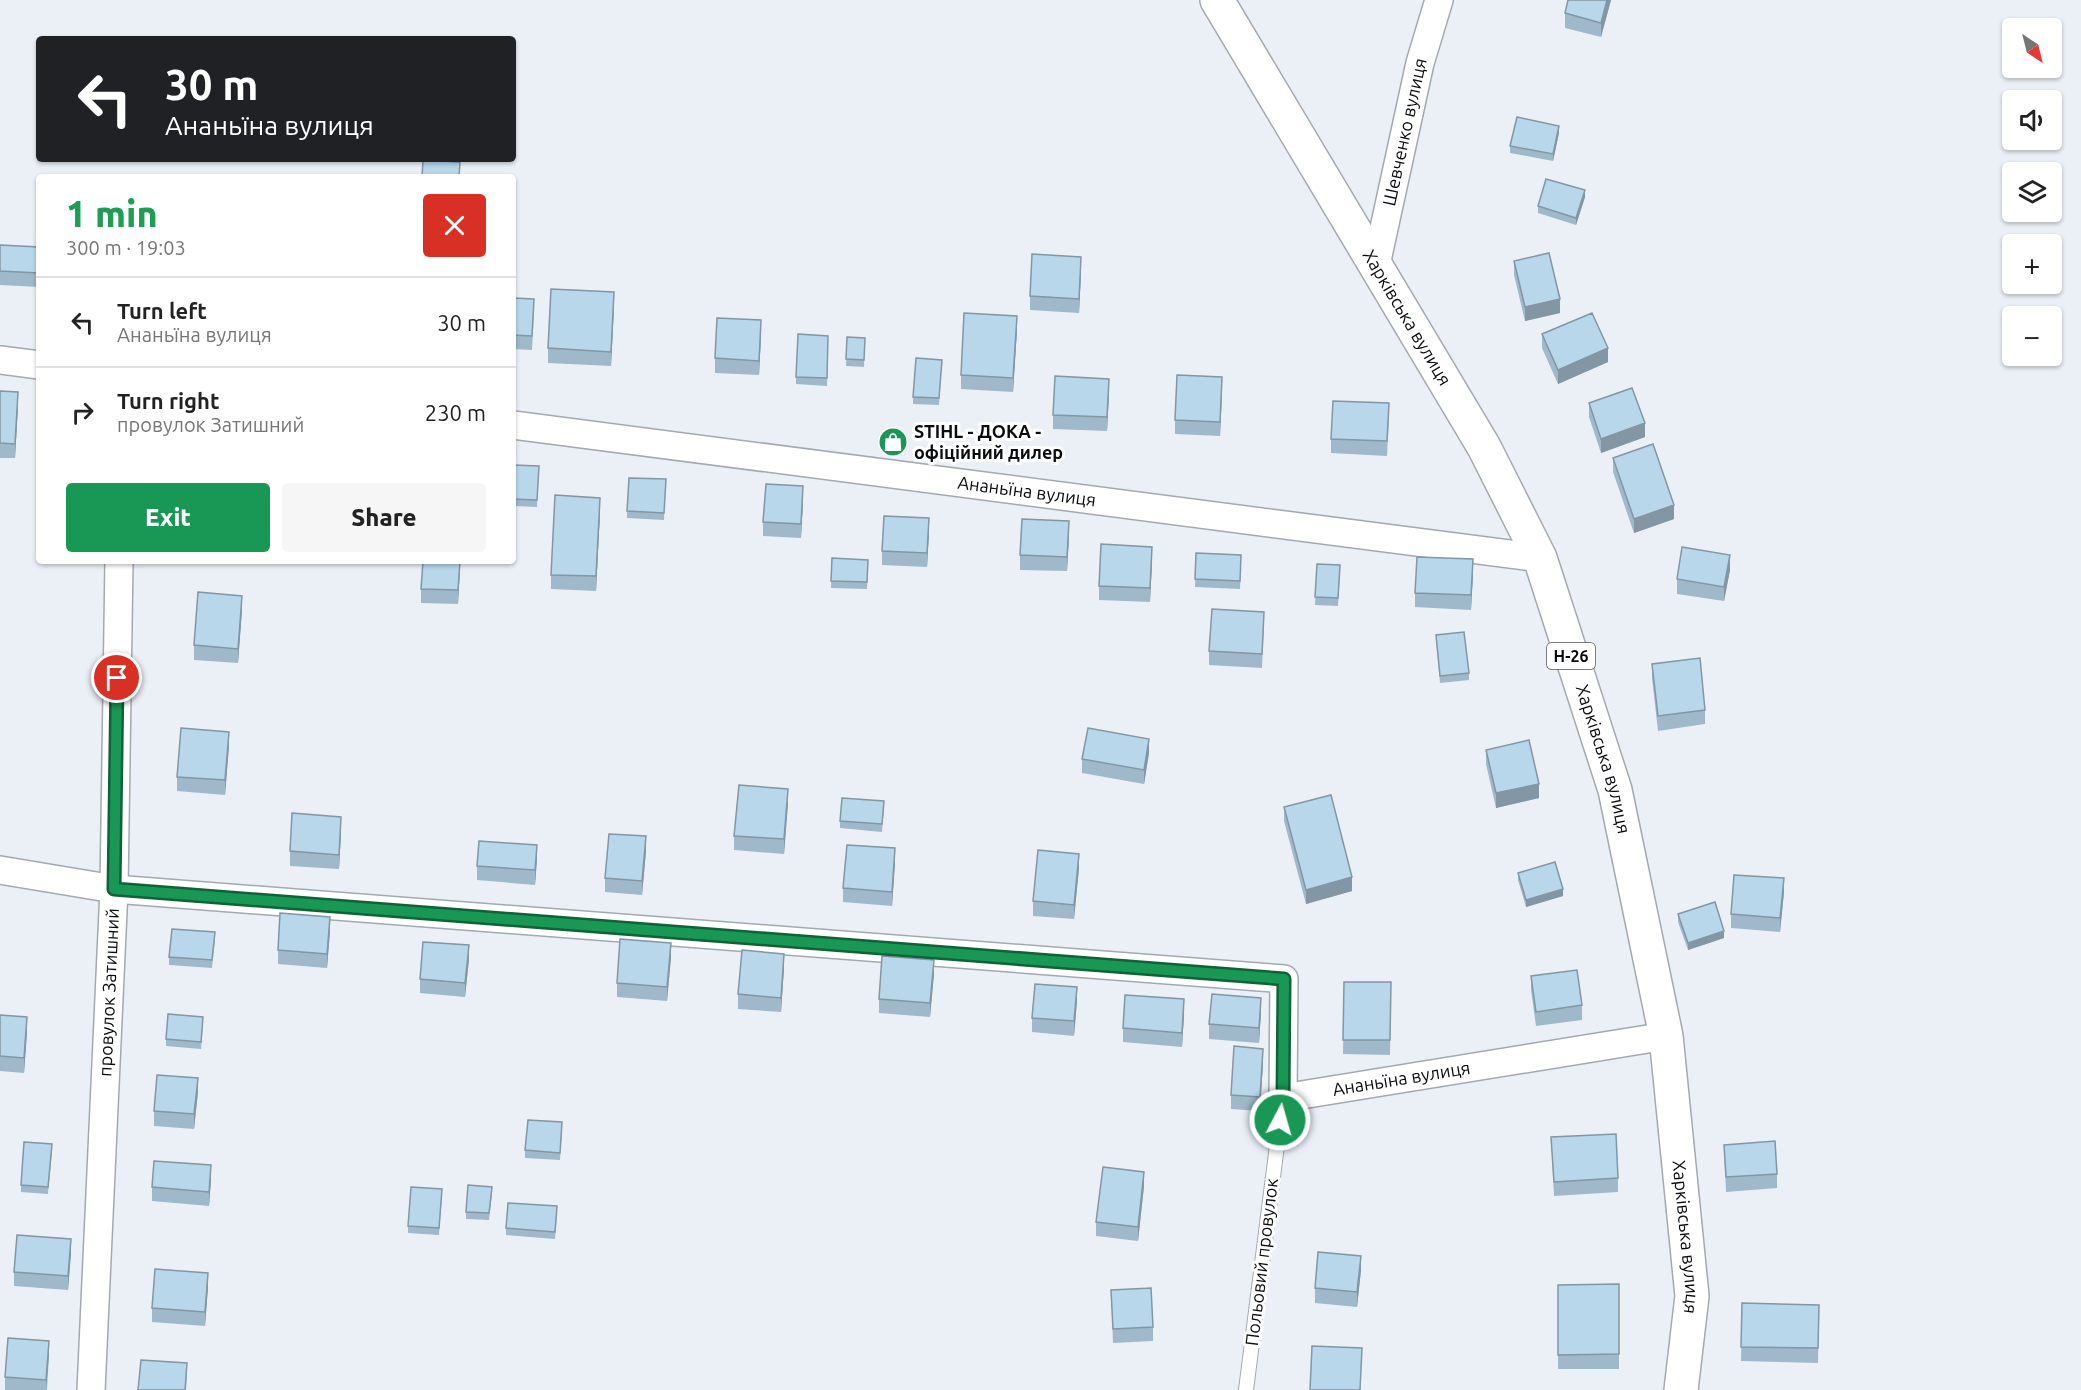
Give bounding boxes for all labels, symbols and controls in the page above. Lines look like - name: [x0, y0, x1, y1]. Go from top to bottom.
- north arrow: [2002, 18, 2062, 78]
- map controls: [2002, 18, 2062, 366]
- street label: Шевченко вулиця: [1378, 56, 1430, 208]
- icon: left: [66, 60, 144, 138]
- text: 30 m: [165, 61, 259, 108]
- button: sound: [2002, 90, 2062, 150]
- text: Ананьїна вулиця: [165, 110, 374, 140]
- button: layers: [2002, 162, 2062, 222]
- text: 1 min: [66, 193, 158, 234]
- button: close: [423, 194, 486, 257]
- button: +: [2002, 234, 2062, 294]
- text: 300 m · 19:03: [66, 236, 186, 259]
- street label: Харківська вулиця: [1359, 246, 1456, 389]
- text: Turn left: [117, 298, 207, 323]
- icon: left: [66, 306, 99, 339]
- button: −: [2002, 306, 2062, 366]
- text: 30 m: [437, 310, 486, 335]
- text: Ананьїна вулиця: [117, 323, 272, 346]
- text: Turn right: [117, 388, 219, 413]
- icon: right: [66, 396, 99, 429]
- text: 230 m: [425, 400, 486, 425]
- text: провулок Затишний: [117, 413, 304, 436]
- place label: STIHL - ДОКА - офіційний дилер: [914, 421, 1063, 462]
- shop icon: STIHL - ДОКА - офіційний дилер: [877, 426, 909, 458]
- street label: Ананьїна вулиця: [956, 472, 1097, 509]
- button: Exit: [66, 483, 270, 552]
- button: Share: [282, 483, 486, 552]
- road number: Н-26: [1547, 643, 1595, 669]
- pin: [91, 652, 142, 703]
- icon: arrive: [100, 661, 133, 694]
- street label: Харківська вулиця: [1573, 682, 1635, 835]
- street label: провулок Затишний: [94, 908, 122, 1077]
- street label: Ананьїна вулиця: [1331, 1057, 1472, 1099]
- position arrow: [1248, 1088, 1312, 1152]
- street label: Харківська вулиця: [1669, 1159, 1703, 1315]
- street label: Польовий провулок: [1241, 1177, 1281, 1347]

